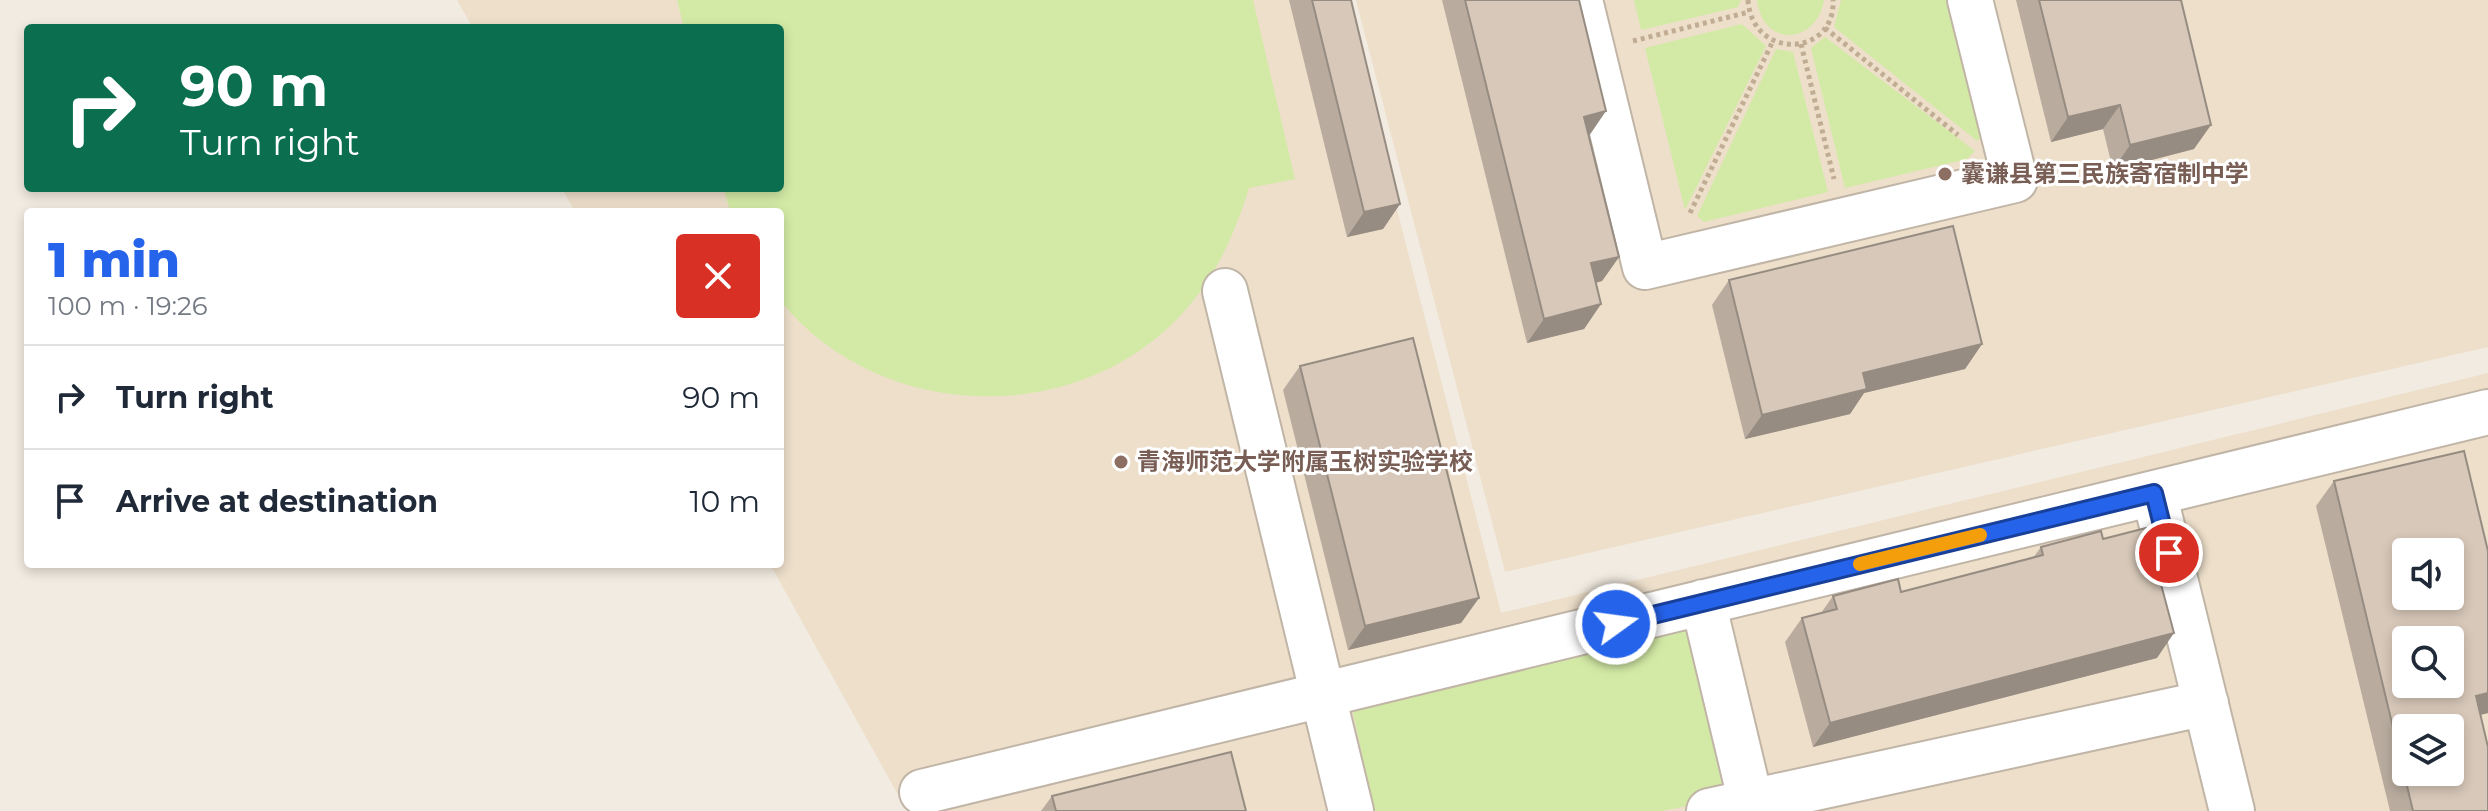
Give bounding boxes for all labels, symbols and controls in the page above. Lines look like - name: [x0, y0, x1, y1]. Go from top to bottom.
- text: 90 m: [180, 52, 328, 120]
- icon: right: [48, 56, 152, 160]
- text: Turn right: [180, 120, 360, 164]
- place label: 囊谦县第三民族寄宿制中学: [1961, 159, 2249, 188]
- marker: 囊谦县第三民族寄宿制中学: [1936, 165, 1954, 183]
- text: 1 min: [48, 231, 180, 289]
- button: close: [676, 234, 760, 318]
- text: 100 m · 19:26: [48, 290, 208, 322]
- icon: right: [48, 375, 92, 419]
- text: Turn right: [116, 379, 273, 416]
- text: 90 m: [682, 379, 760, 416]
- place label: 青海师范大学附属玉树实验学校: [1137, 447, 1473, 476]
- marker: 青海师范大学附属玉树实验学校: [1112, 453, 1130, 471]
- icon: arrive: [48, 479, 92, 523]
- text: Arrive at destination: [116, 483, 438, 520]
- text: 10 m: [690, 483, 760, 520]
- pin: [2135, 519, 2203, 587]
- icon: arrive: [2147, 531, 2191, 575]
- map controls: [2392, 538, 2464, 786]
- button: sound: [2392, 538, 2464, 610]
- position arrow: [1574, 582, 1658, 666]
- button: search: [2392, 626, 2464, 698]
- button: layers: [2392, 714, 2464, 786]

